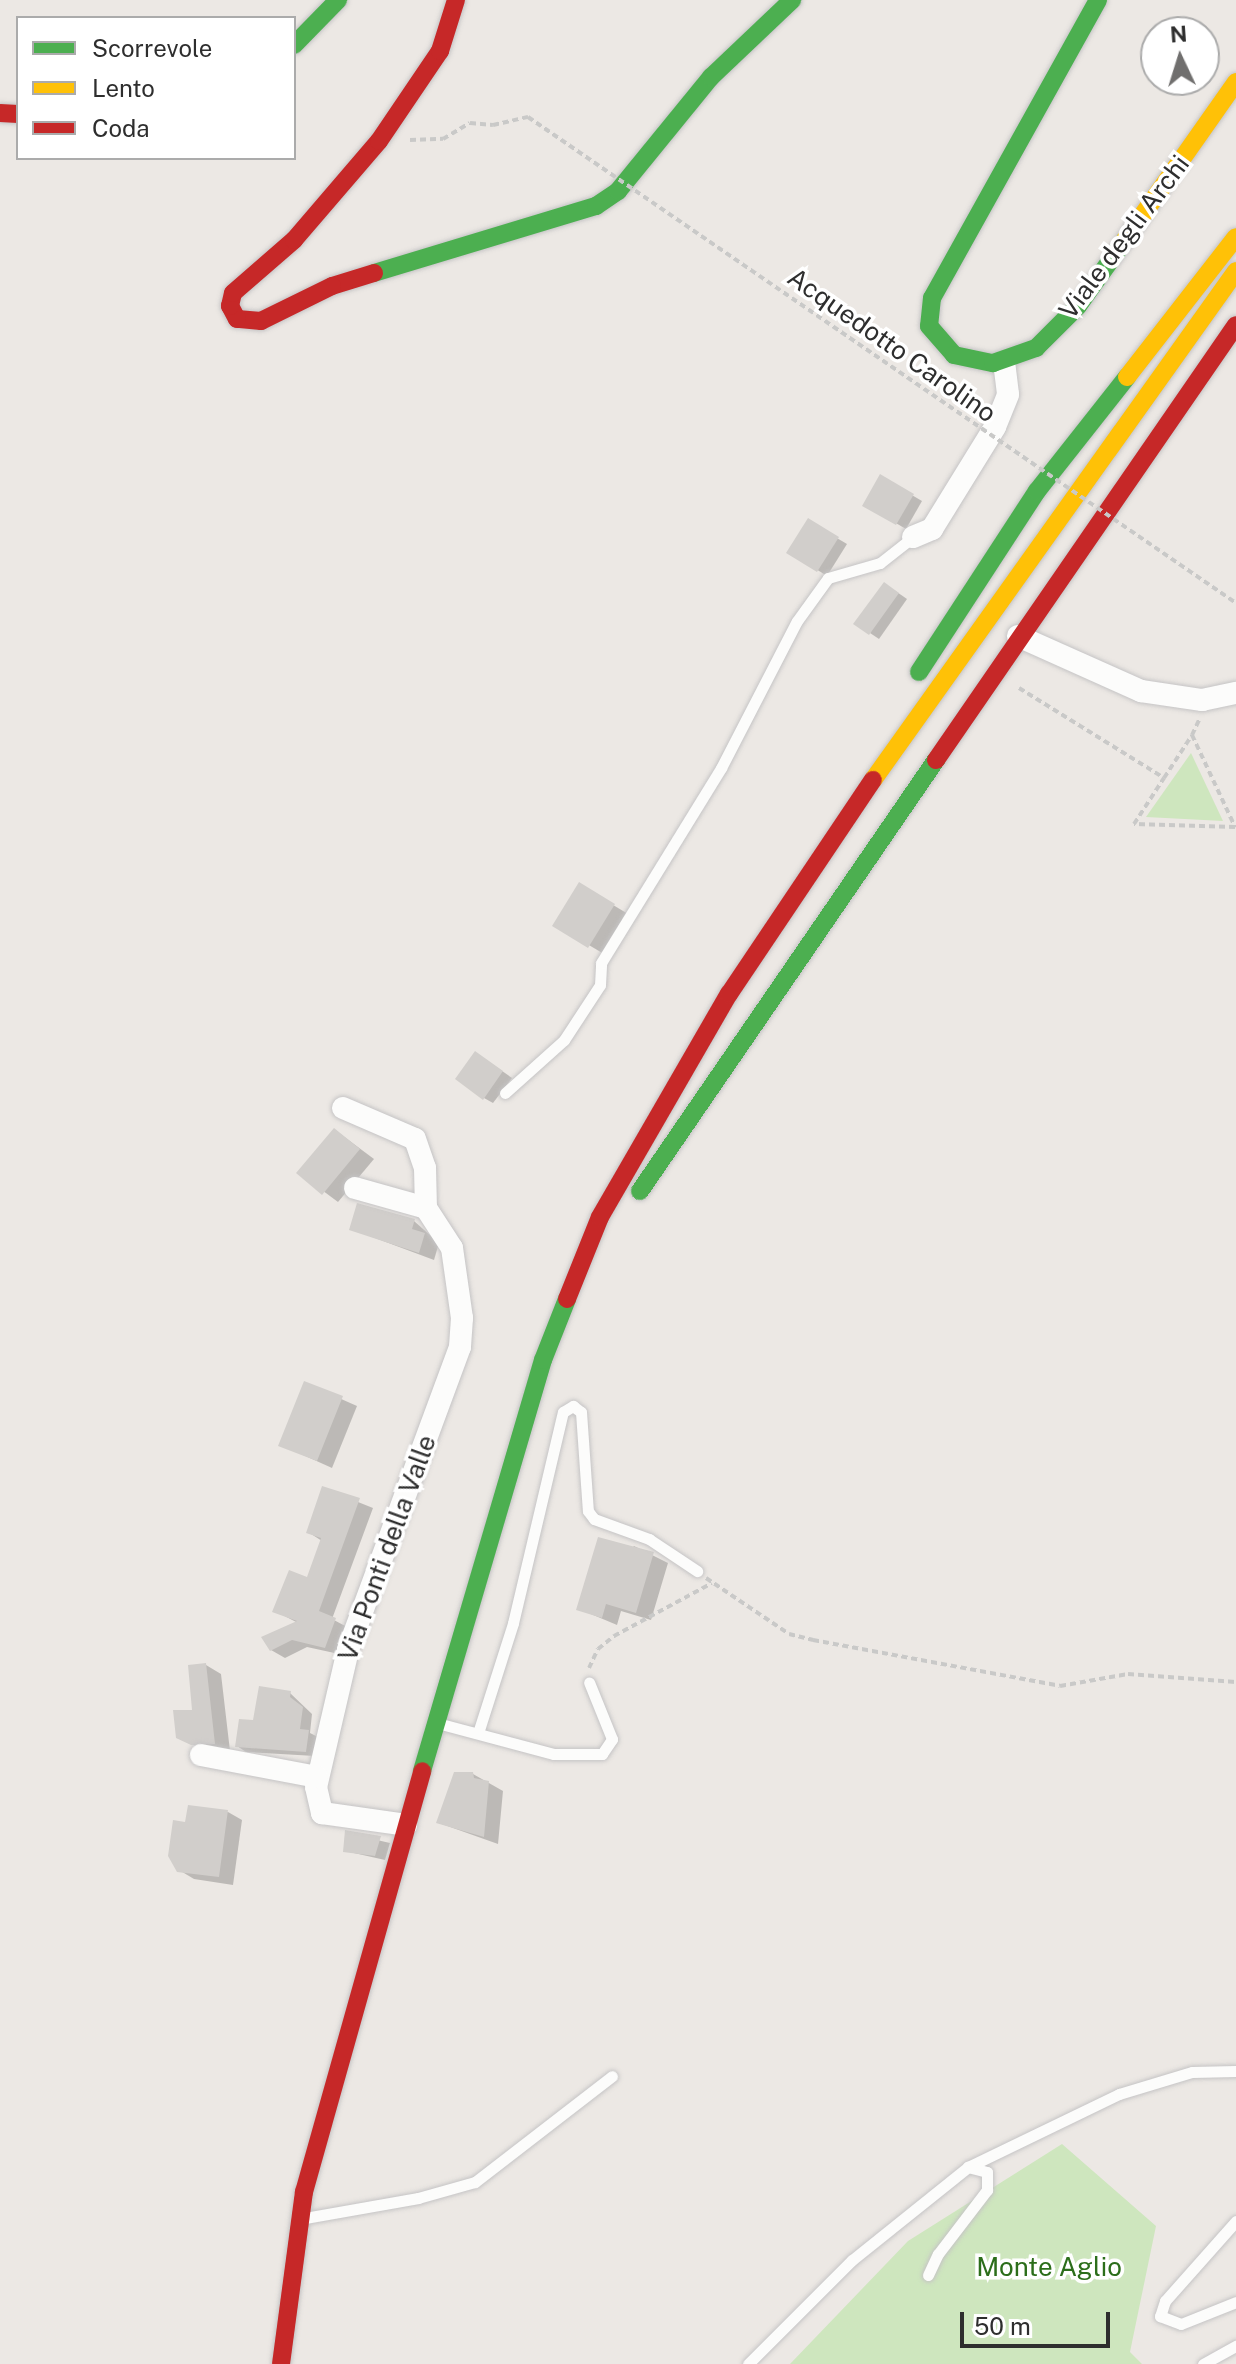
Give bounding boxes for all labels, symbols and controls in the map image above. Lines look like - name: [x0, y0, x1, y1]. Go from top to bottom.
- legend: [16, 16, 296, 160]
- north arrow: [1140, 16, 1220, 96]
- text: N: [1169, 20, 1188, 48]
- text: Scorrevole: [92, 34, 212, 62]
- text: Lento: [92, 74, 155, 102]
- text: Coda: [92, 114, 150, 142]
- street label: Viale degli Archi: [1052, 149, 1196, 325]
- street label: Acquedotto Carolino: [782, 261, 1002, 429]
- street label: Via Ponti della Valle: [331, 1430, 443, 1666]
- park label: Monte Aglio: [976, 2251, 1122, 2283]
- scale bar: [964, 2296, 1114, 2346]
- text: 50 m: [974, 2312, 1031, 2340]

